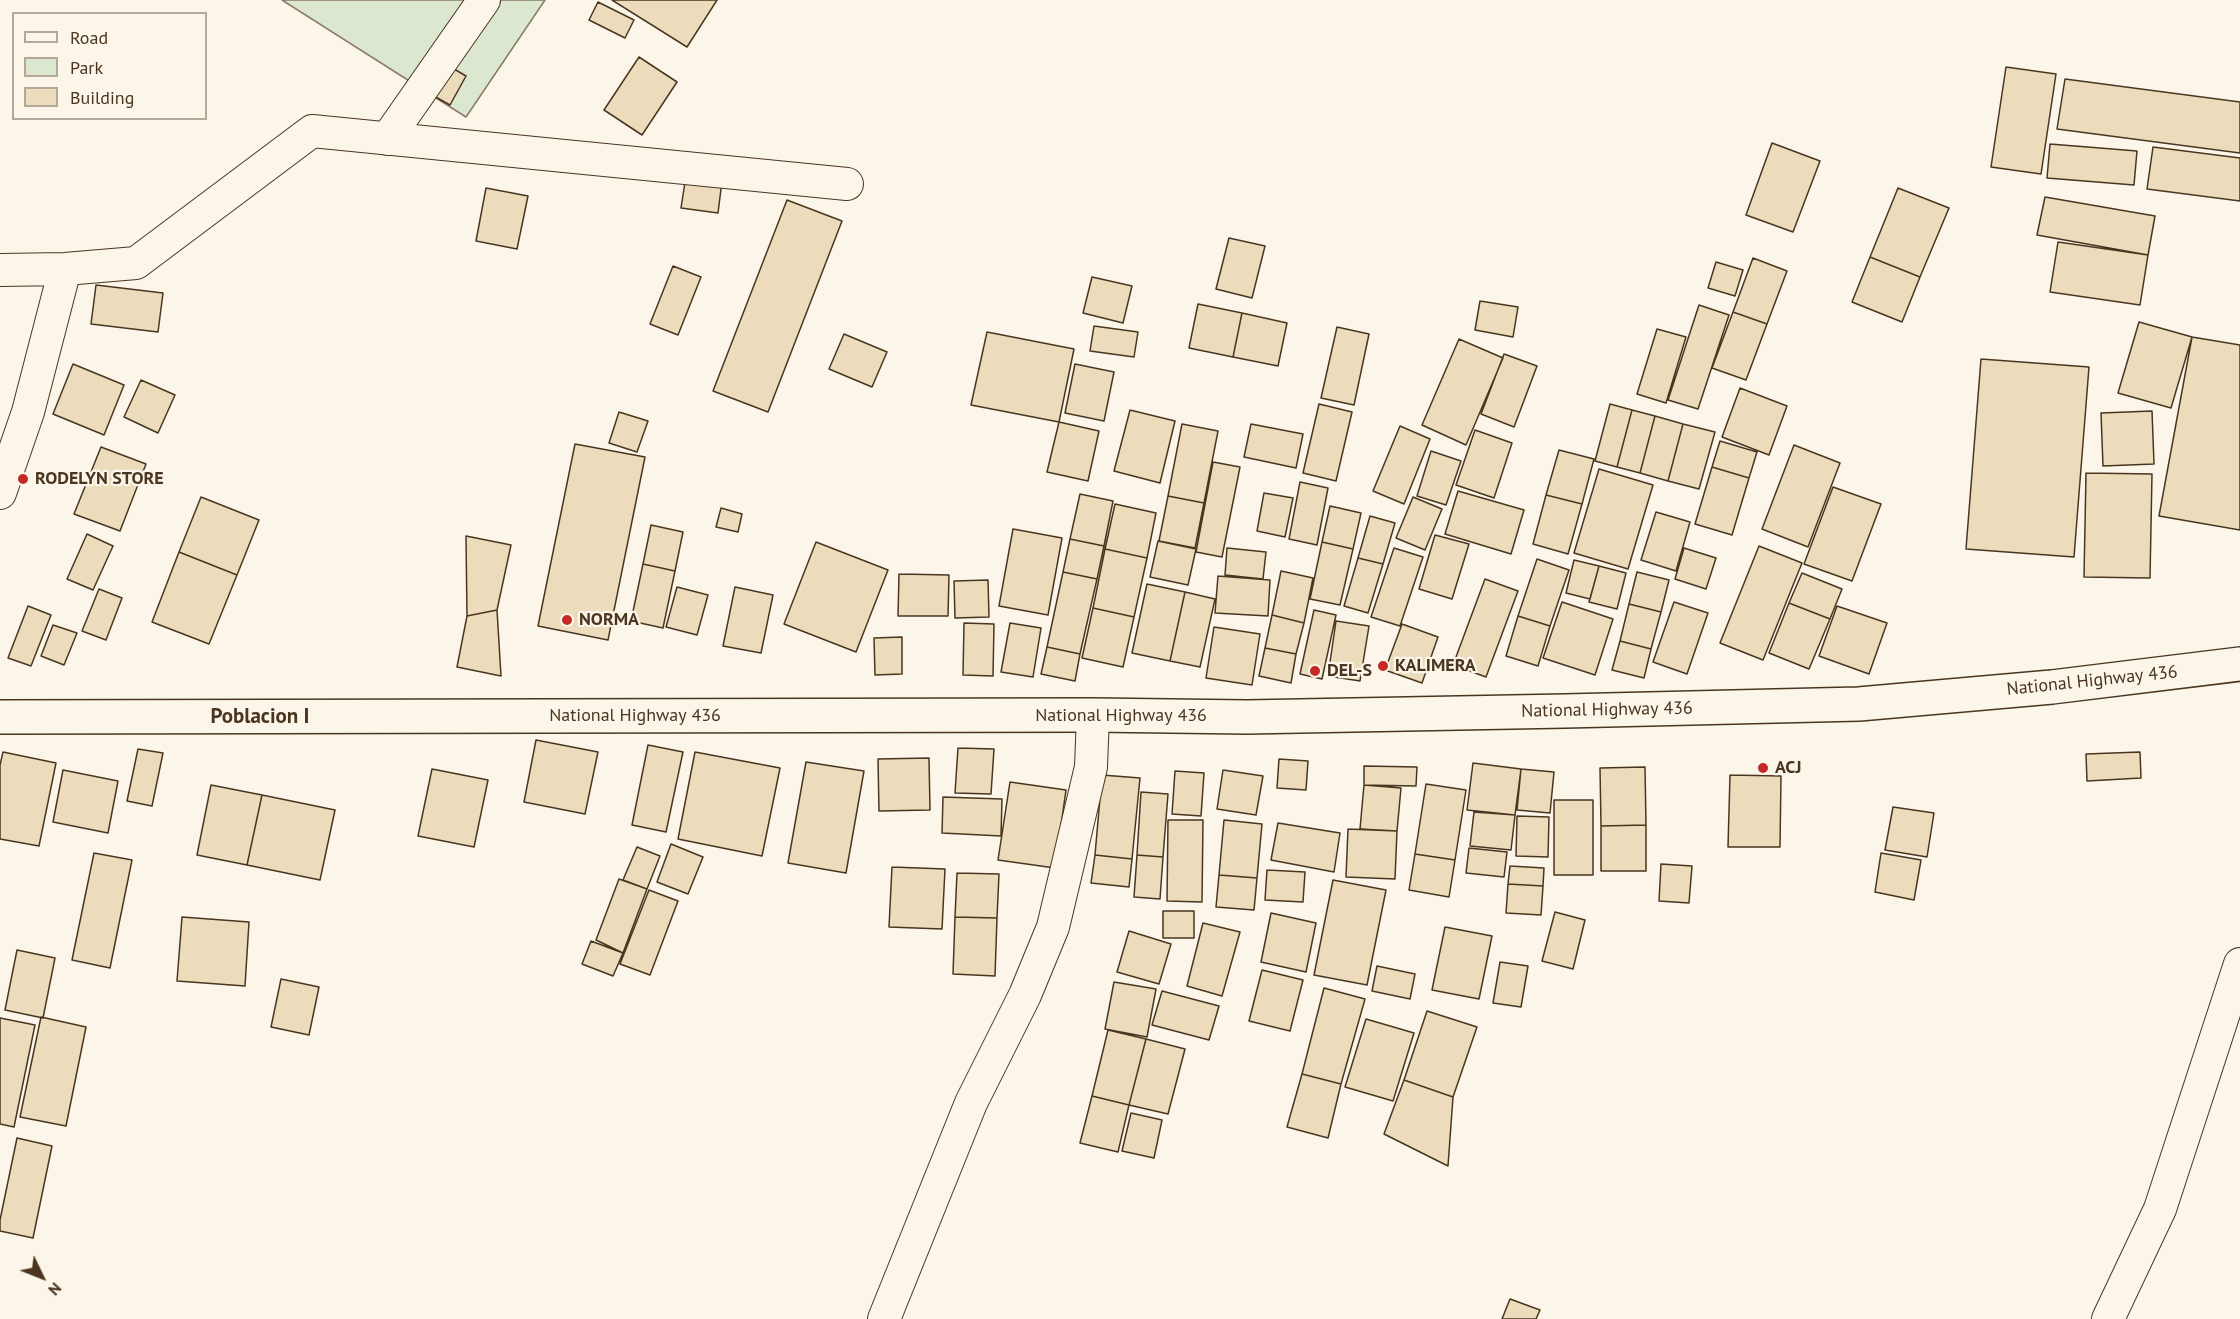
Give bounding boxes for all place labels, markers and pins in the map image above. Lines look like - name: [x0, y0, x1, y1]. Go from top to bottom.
- place label: RODELYN STORE: [35, 468, 164, 490]
- marker: RODELYN STORE: [16, 472, 30, 486]
- place label: NORMA: [579, 609, 639, 631]
- marker: NORMA: [560, 613, 574, 627]
- place label: KALIMERA: [1395, 655, 1476, 677]
- marker: KALIMERA: [1376, 659, 1390, 673]
- place label: DEL-S: [1327, 660, 1372, 682]
- marker: DEL-S: [1308, 664, 1322, 678]
- place label: ACJ: [1775, 757, 1801, 779]
- marker: ACJ: [1756, 761, 1770, 775]

